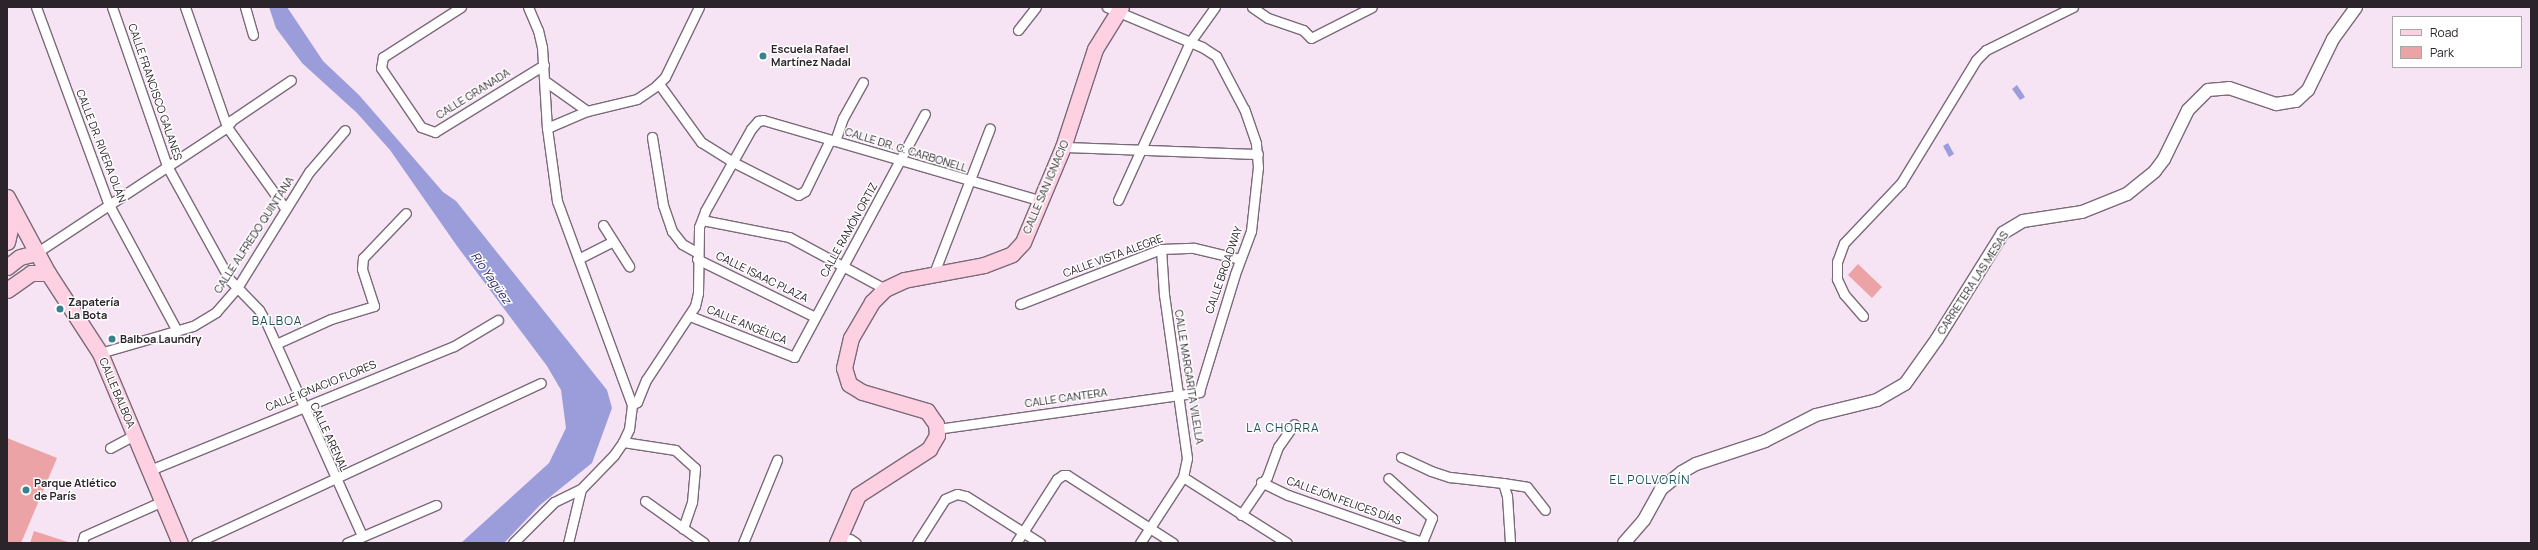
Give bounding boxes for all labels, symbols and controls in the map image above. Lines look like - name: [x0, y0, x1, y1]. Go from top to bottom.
- legend: [2392, 16, 2522, 68]
- street label: CALLE FRANCISCO GALANES: [125, 22, 185, 162]
- text: Road: [2430, 24, 2458, 41]
- place label: Escuela Rafael Martínez Nadal: [771, 43, 851, 69]
- text: Park: [2430, 44, 2454, 61]
- marker: Escuela Rafael Martínez Nadal: [758, 51, 768, 61]
- street label: CALLE GRANADA: [434, 66, 512, 122]
- street label: CALLE DR. RIVERA OLÁN: [73, 88, 129, 204]
- street label: CALLE DR. C. CARBONELL: [843, 125, 969, 175]
- street label: CALLE SAN IGNACIO: [1020, 138, 1072, 236]
- street label: CALLE ALFREDO QUINTANA: [211, 174, 297, 296]
- street label: CALLE RAMÓN ORTIZ: [818, 180, 880, 280]
- street label: CALLE BROADWAY: [1203, 224, 1245, 316]
- street label: CARRETERA LAS MESAS: [1935, 229, 2011, 337]
- street label: CALLE VISTA ALEGRE: [1061, 232, 1165, 280]
- water label: Río Yagüez: [468, 249, 514, 307]
- street label: CALLE ISAAC PLAZA: [714, 249, 810, 305]
- place label: Zapatería La Bota: [68, 296, 120, 322]
- street label: CALLE ANGÉLICA: [705, 303, 789, 347]
- marker: Zapatería La Bota: [55, 304, 65, 314]
- street label: CALLE MARGARITA VILELLA: [1172, 309, 1206, 445]
- district label: BALBOA: [252, 314, 302, 328]
- place label: Balboa Laundry: [120, 332, 201, 346]
- marker: Balboa Laundry: [107, 334, 117, 344]
- street label: CALLE BALBOA: [96, 356, 138, 430]
- street label: CALLE IGNACIO FLORES: [264, 358, 378, 414]
- street label: CALLE CANTERA: [1024, 386, 1108, 410]
- street label: CALLE ARENAL: [307, 400, 351, 474]
- district label: LA CHORRA: [1246, 421, 1320, 435]
- district label: EL POLVORÍN: [1609, 473, 1691, 487]
- street label: CALLEJÓN FELICES DÍAS: [1285, 474, 1403, 528]
- place label: Parque Atlético de París: [34, 477, 117, 503]
- marker: Parque Atlético de París: [21, 485, 31, 495]

